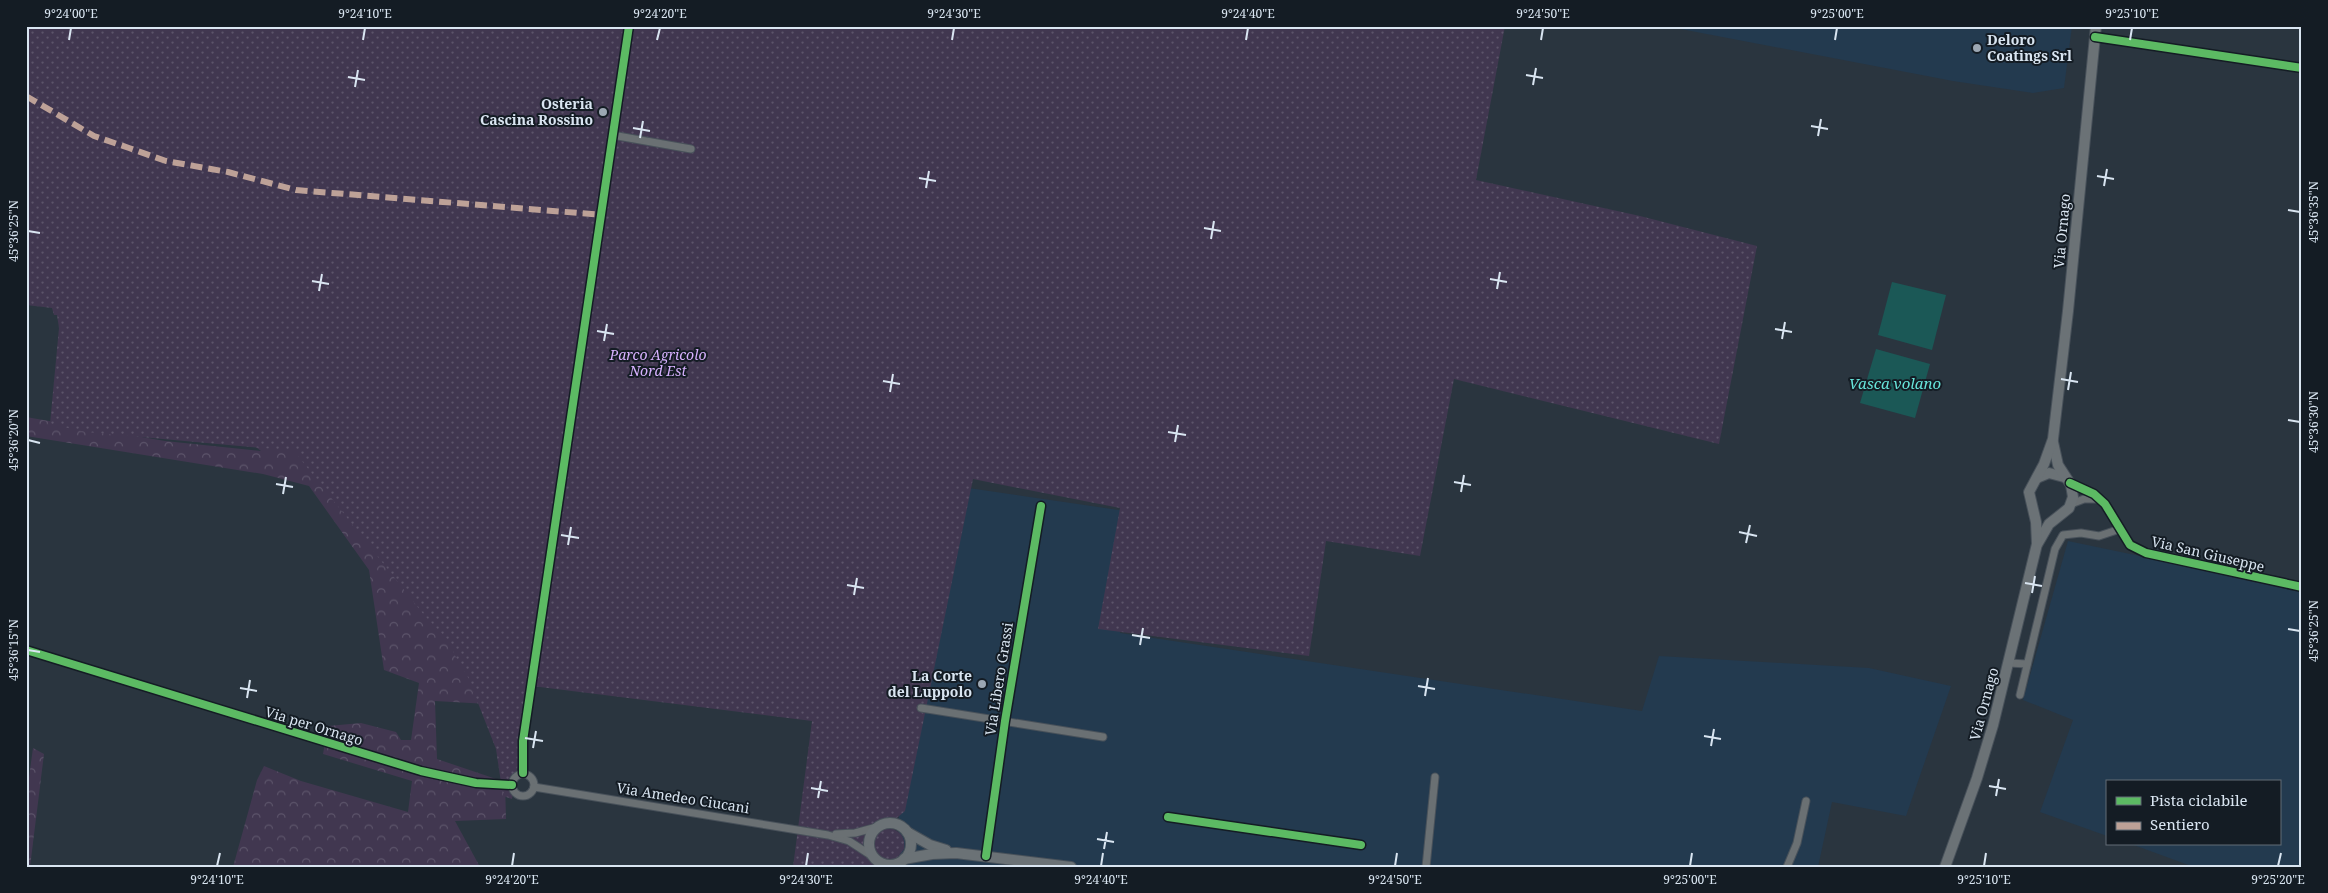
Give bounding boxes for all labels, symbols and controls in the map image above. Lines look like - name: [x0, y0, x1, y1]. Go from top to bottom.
- text: 9°24'00"E: [44, 5, 98, 22]
- text: 9°24'10"E: [338, 5, 392, 22]
- text: 9°24'20"E: [633, 5, 687, 22]
- text: 9°24'30"E: [927, 5, 981, 22]
- text: 9°24'40"E: [1221, 5, 1275, 22]
- text: 9°24'50"E: [1516, 5, 1570, 22]
- text: 9°25'00"E: [1810, 5, 1864, 22]
- text: 9°25'10"E: [2105, 5, 2159, 22]
- place label: Deloro Coatings Srl: [1987, 30, 2072, 65]
- marker: Deloro Coatings Srl: [1971, 42, 1983, 54]
- place label: Osteria Cascina Rossino: [480, 94, 593, 129]
- marker: Osteria Cascina Rossino: [597, 106, 609, 118]
- text: 45°36'35"N: [2305, 181, 2322, 243]
- street label: Via Ornago: [2049, 193, 2074, 269]
- text: 45°36'25"N: [5, 200, 22, 262]
- park label: Parco Agricolo Nord Est: [609, 345, 706, 380]
- water label: Vasca volano: [1849, 373, 1941, 393]
- text: 45°36'30"N: [2305, 391, 2322, 453]
- text: 45°36'20"N: [5, 409, 22, 471]
- street label: Via San Giuseppe: [2150, 531, 2267, 576]
- text: 45°36'25"N: [2305, 600, 2322, 662]
- text: 45°36'15"N: [5, 619, 22, 681]
- street label: Via Libero Grassi: [980, 620, 1017, 737]
- street label: Via Ornago: [1965, 665, 2002, 743]
- place label: La Corte del Luppolo: [888, 666, 972, 701]
- marker: La Corte del Luppolo: [976, 678, 988, 690]
- street label: Via per Ornago: [263, 702, 365, 749]
- street label: Via Amedeo Ciucani: [615, 778, 751, 817]
- legend: [2106, 780, 2280, 846]
- text: Pista ciclabile: [2150, 790, 2248, 810]
- text: Sentiero: [2150, 814, 2210, 834]
- text: 9°24'10"E: [190, 871, 244, 888]
- text: 9°24'20"E: [485, 871, 539, 888]
- text: 9°24'30"E: [779, 871, 833, 888]
- text: 9°24'40"E: [1074, 871, 1128, 888]
- text: 9°24'50"E: [1368, 871, 1422, 888]
- text: 9°25'00"E: [1663, 871, 1717, 888]
- text: 9°25'10"E: [1957, 871, 2011, 888]
- text: 9°25'20"E: [2251, 871, 2305, 888]

